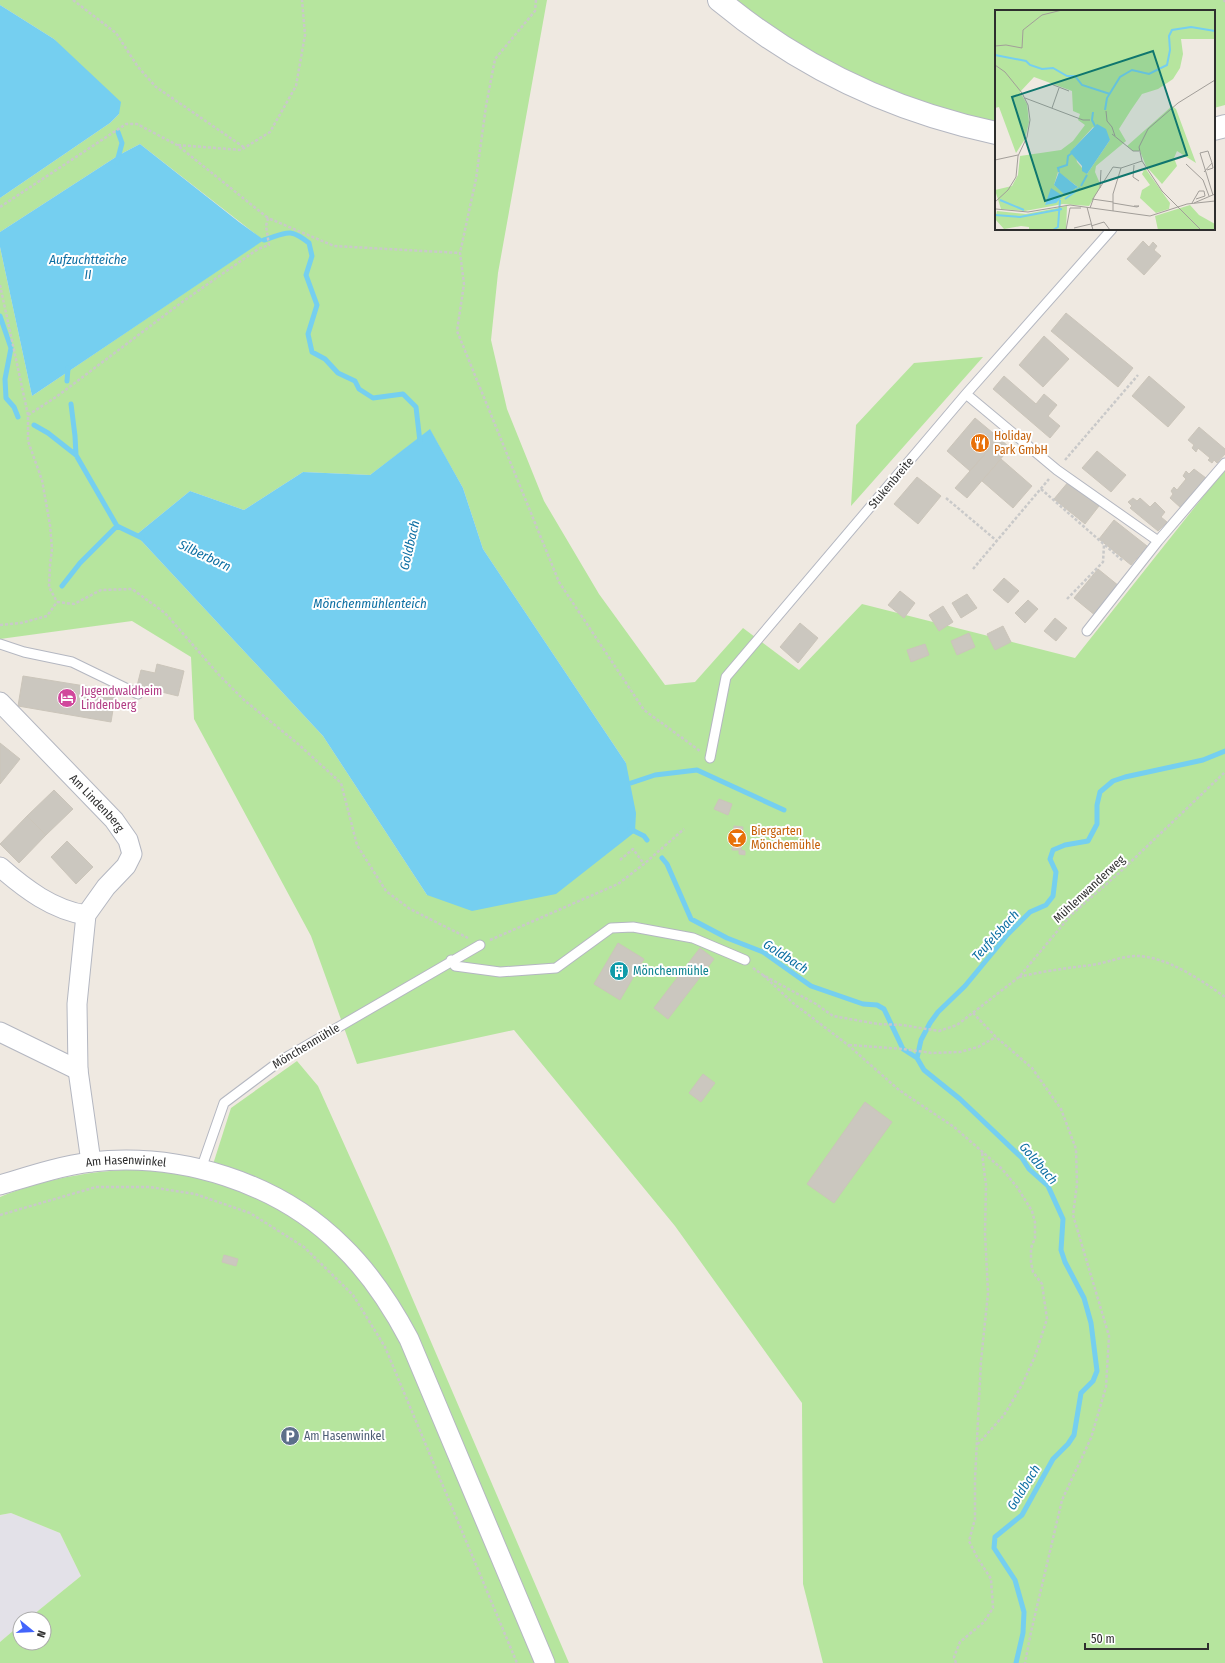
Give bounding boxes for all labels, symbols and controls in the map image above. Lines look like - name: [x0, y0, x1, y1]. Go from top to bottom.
- inset map: [995, 10, 1215, 230]
- water label: Aufzuchtteiche II: [48, 252, 127, 282]
- place label: Holiday Park GmbH: [994, 429, 1048, 457]
- restaurant icon: Holiday Park GmbH: [969, 432, 991, 454]
- street label: Stukenbreite: [865, 454, 917, 512]
- water label: Goldbach: [397, 519, 422, 571]
- water label: Silberborn: [176, 537, 233, 574]
- water label: Mönchenmühlenteich: [313, 596, 427, 611]
- place label: Jugendwaldheim Lindenberg: [81, 684, 162, 712]
- hotel icon: Jugendwaldheim Lindenberg: [56, 687, 78, 709]
- street label: Am Lindenberg: [67, 771, 127, 835]
- place label: Biergarten Mönchemühle: [751, 824, 820, 852]
- bar icon: Biergarten Mönchemühle: [726, 827, 748, 849]
- street label: Mühlenwanderweg: [1050, 852, 1128, 926]
- water label: Teufelsbach: [969, 907, 1022, 964]
- water label: Goldbach: [760, 936, 811, 976]
- building icon: Mönchenmühle: [608, 960, 630, 982]
- place label: Mönchenmühle: [633, 964, 709, 978]
- street label: Mönchenmühle: [270, 1020, 342, 1072]
- water label: Goldbach: [1016, 1139, 1061, 1187]
- street label: Am Hasenwinkel: [85, 1153, 167, 1170]
- parking icon: Am Hasenwinkel: [279, 1425, 301, 1447]
- place label: Am Hasenwinkel: [304, 1429, 385, 1443]
- water label: Goldbach: [1004, 1462, 1043, 1513]
- north arrow: [12, 1611, 52, 1651]
- scale bar: [1085, 1625, 1208, 1651]
- text: N: [34, 1629, 48, 1639]
- text: 50 m: [1091, 1632, 1115, 1646]

